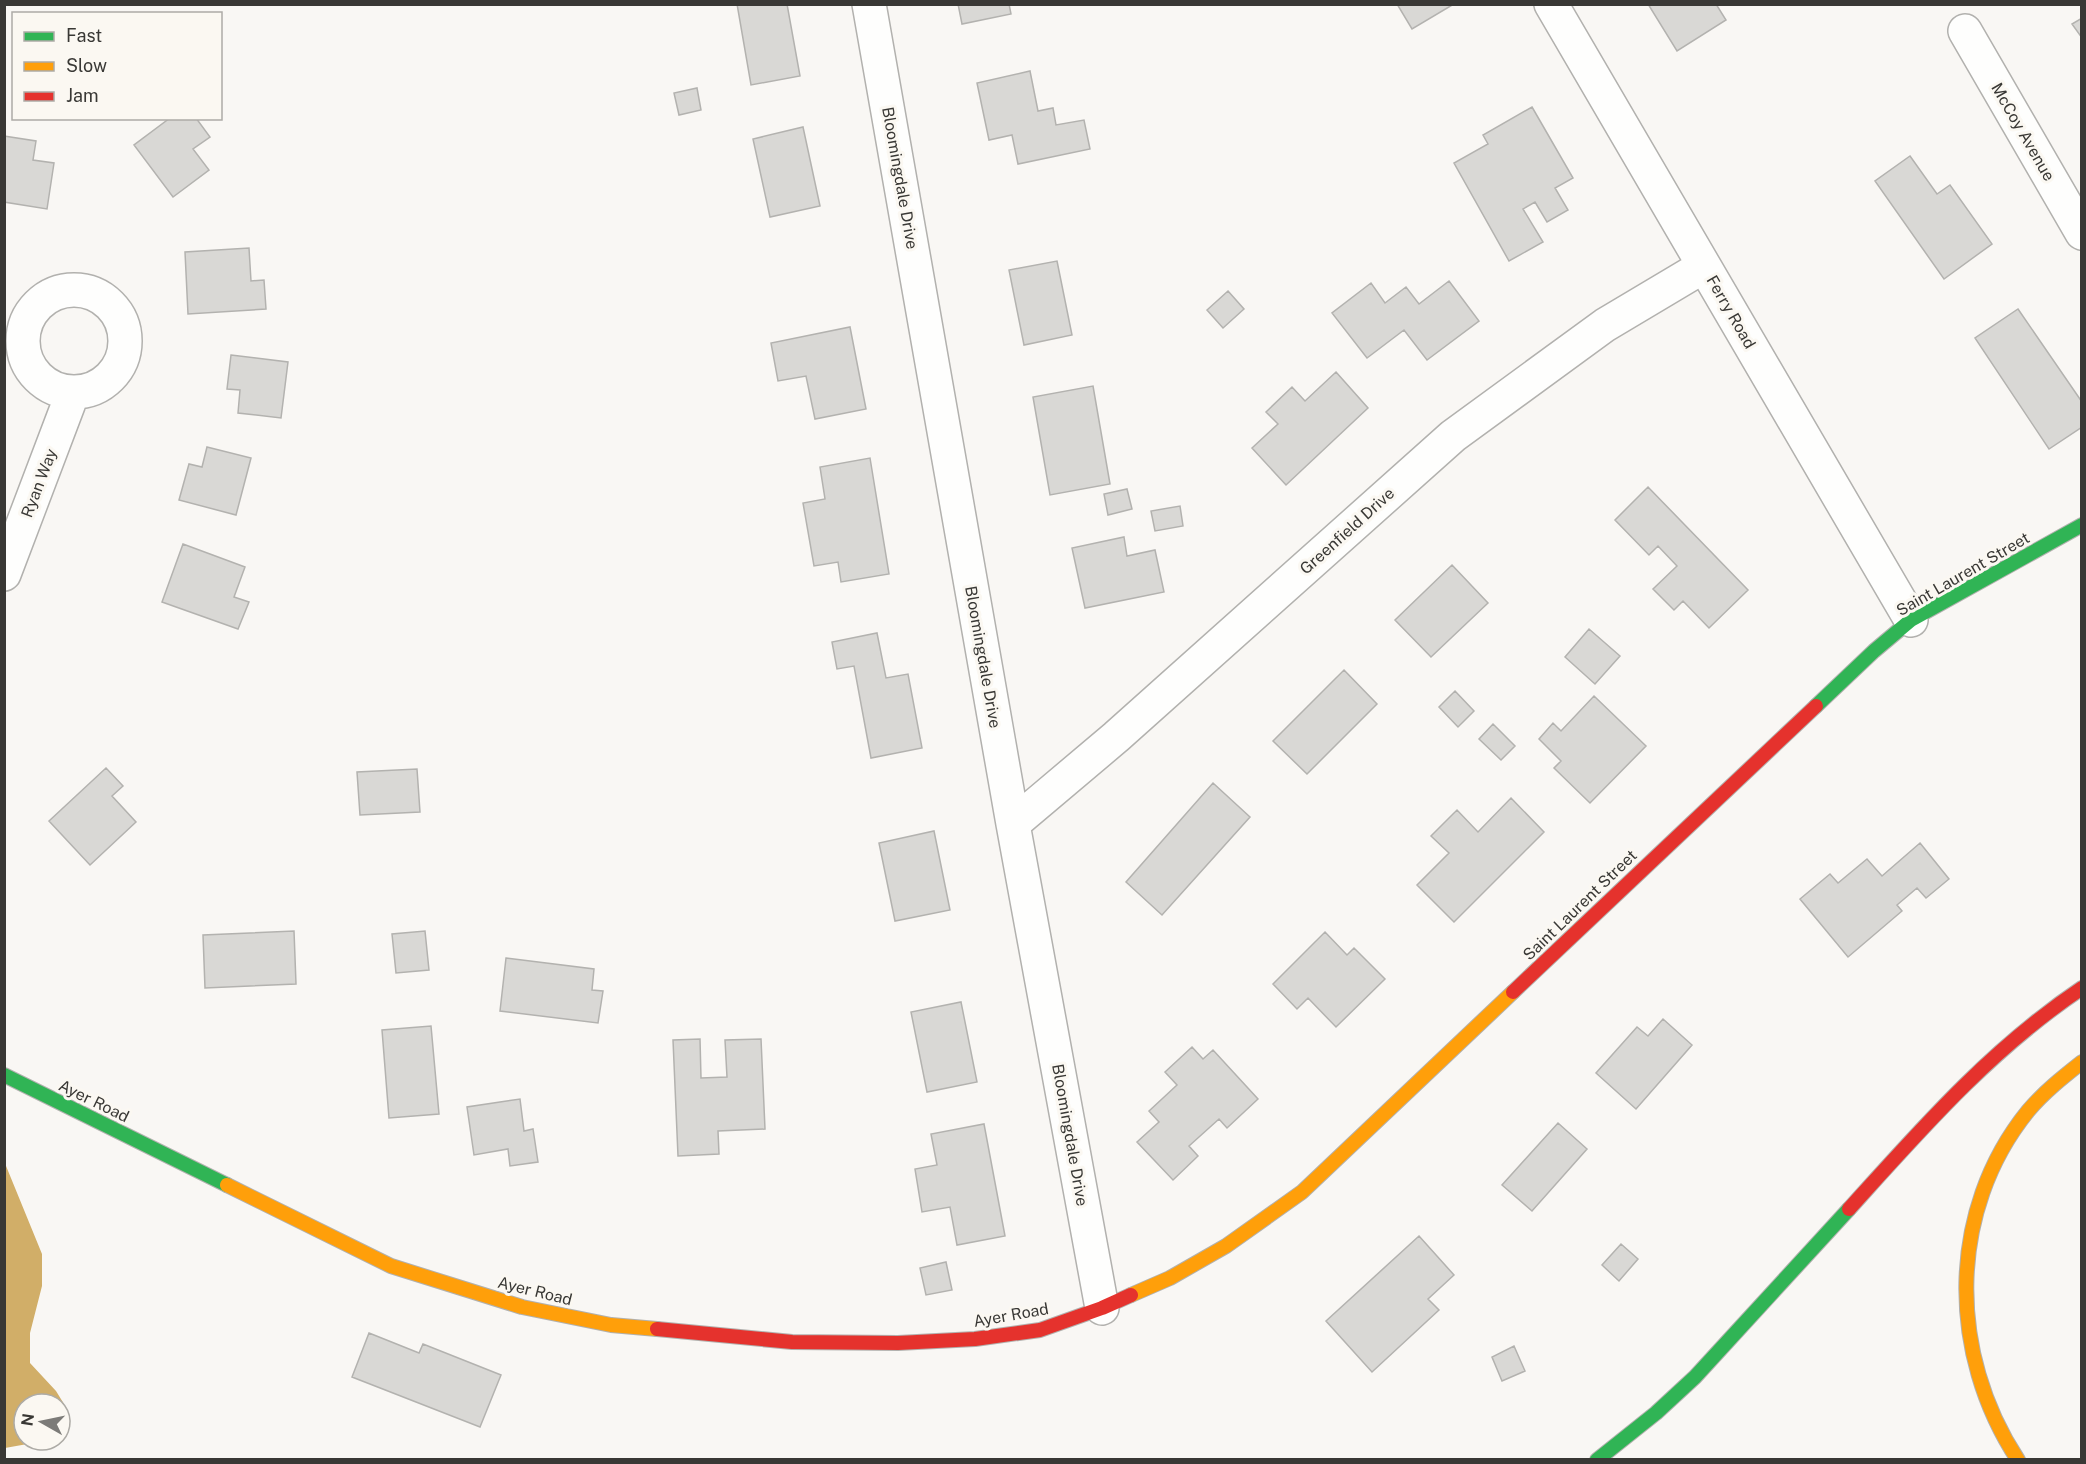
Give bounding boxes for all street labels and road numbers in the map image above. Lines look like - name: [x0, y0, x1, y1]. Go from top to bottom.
- street label: McCoy Avenue: [1987, 80, 2059, 184]
- street label: Bloomingdale Drive: [878, 105, 922, 251]
- street label: Ferry Road: [1702, 272, 1760, 352]
- street label: Ryan Way: [17, 445, 61, 520]
- street label: Greenfield Drive: [1296, 484, 1398, 578]
- street label: Saint Laurent Street: [1893, 528, 2033, 620]
- street label: Bloomingdale Drive: [961, 584, 1005, 730]
- street label: Saint Laurent Street: [1519, 846, 1641, 964]
- street label: Bloomingdale Drive: [1048, 1062, 1092, 1208]
- street label: Ayer Road: [56, 1076, 132, 1126]
- street label: Ayer Road: [496, 1273, 574, 1309]
- street label: Ayer Road: [972, 1299, 1050, 1331]

